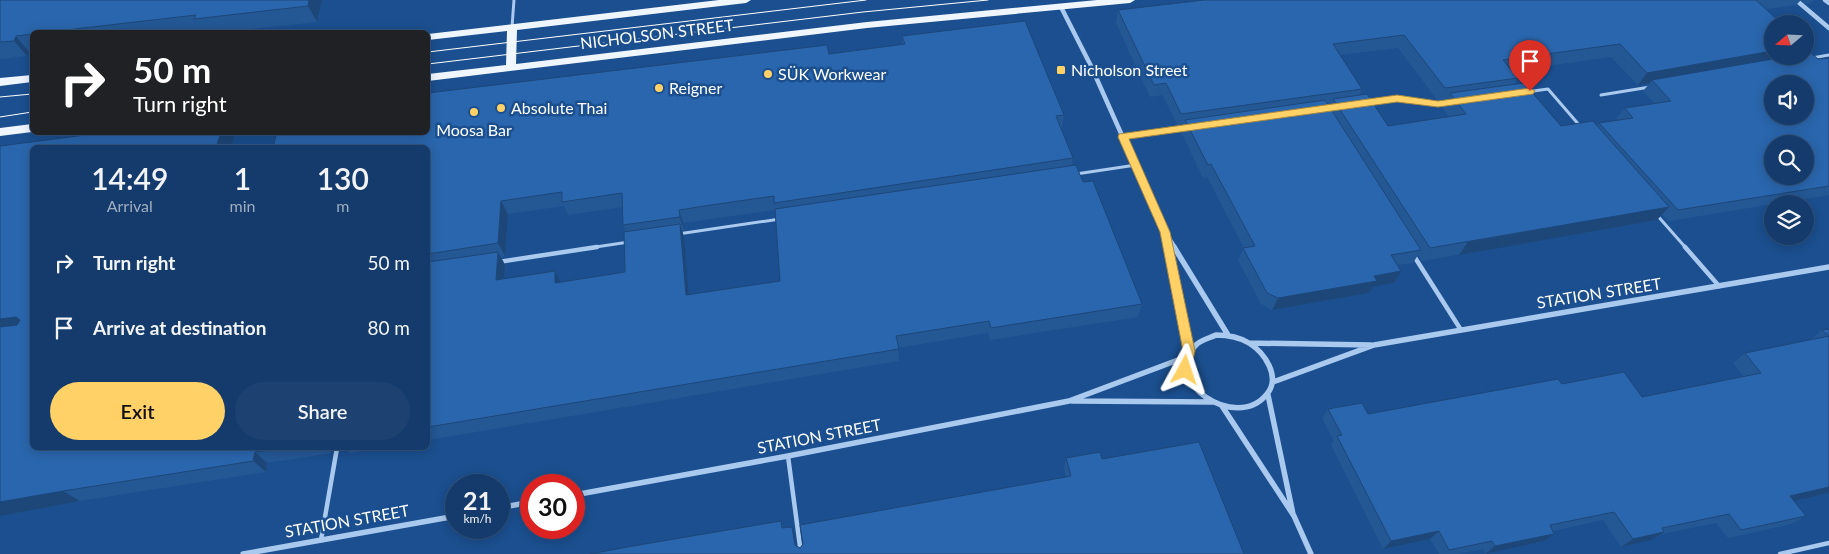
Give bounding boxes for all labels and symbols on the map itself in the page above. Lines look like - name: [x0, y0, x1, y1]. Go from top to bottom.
- street label: NICHOLSON STREET: [579, 15, 735, 52]
- north arrow: [1764, 15, 1814, 65]
- pin: [1509, 40, 1551, 91]
- place label: Nicholson Street: [1071, 60, 1188, 79]
- place label: SÜK Workwear: [778, 64, 886, 83]
- marker: Nicholson Street: [1055, 64, 1067, 76]
- marker: SÜK Workwear: [762, 68, 774, 80]
- place label: Reigner: [669, 78, 722, 97]
- marker: Reigner: [653, 82, 665, 94]
- place label: Absolute Thai: [511, 98, 607, 117]
- marker: Absolute Thai: [495, 102, 507, 114]
- marker: Moosa Bar: [468, 106, 480, 118]
- place label: Moosa Bar: [436, 120, 512, 139]
- street label: STATION STREET: [1535, 273, 1663, 312]
- position arrow: [1158, 343, 1210, 395]
- street label: STATION STREET: [755, 414, 883, 457]
- speed limit sign: 30: [520, 474, 585, 539]
- street label: STATION STREET: [283, 500, 411, 541]

